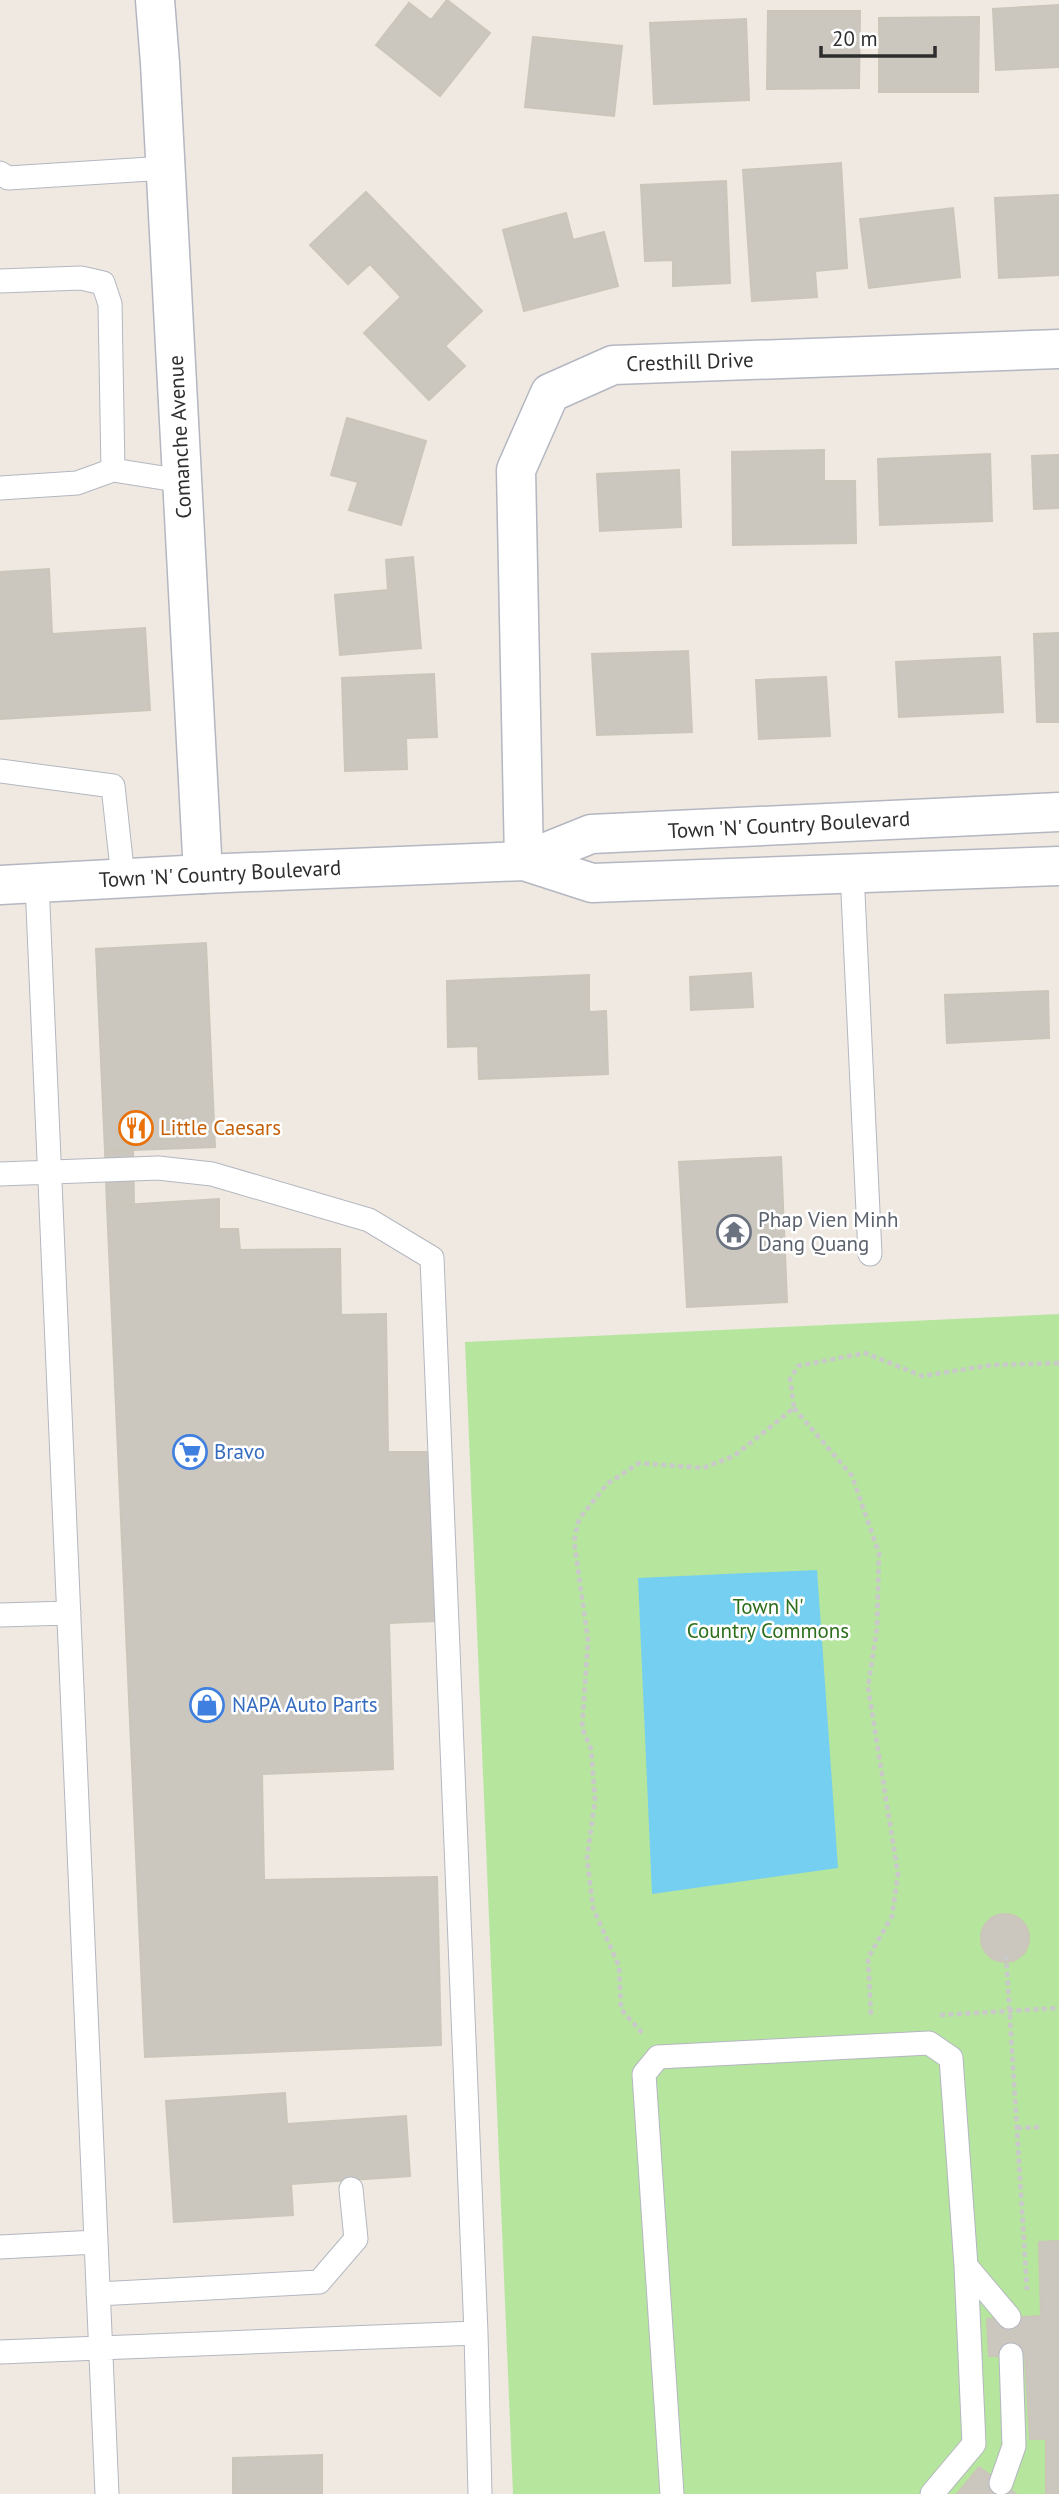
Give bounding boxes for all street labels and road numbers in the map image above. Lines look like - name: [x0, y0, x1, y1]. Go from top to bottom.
- street label: Cresthill Drive: [626, 346, 754, 377]
- street label: Comanche Avenue: [162, 355, 197, 519]
- street label: Town 'N' Country Boulevard: [667, 805, 911, 844]
- street label: Town 'N' Country Boulevard: [98, 854, 342, 893]

